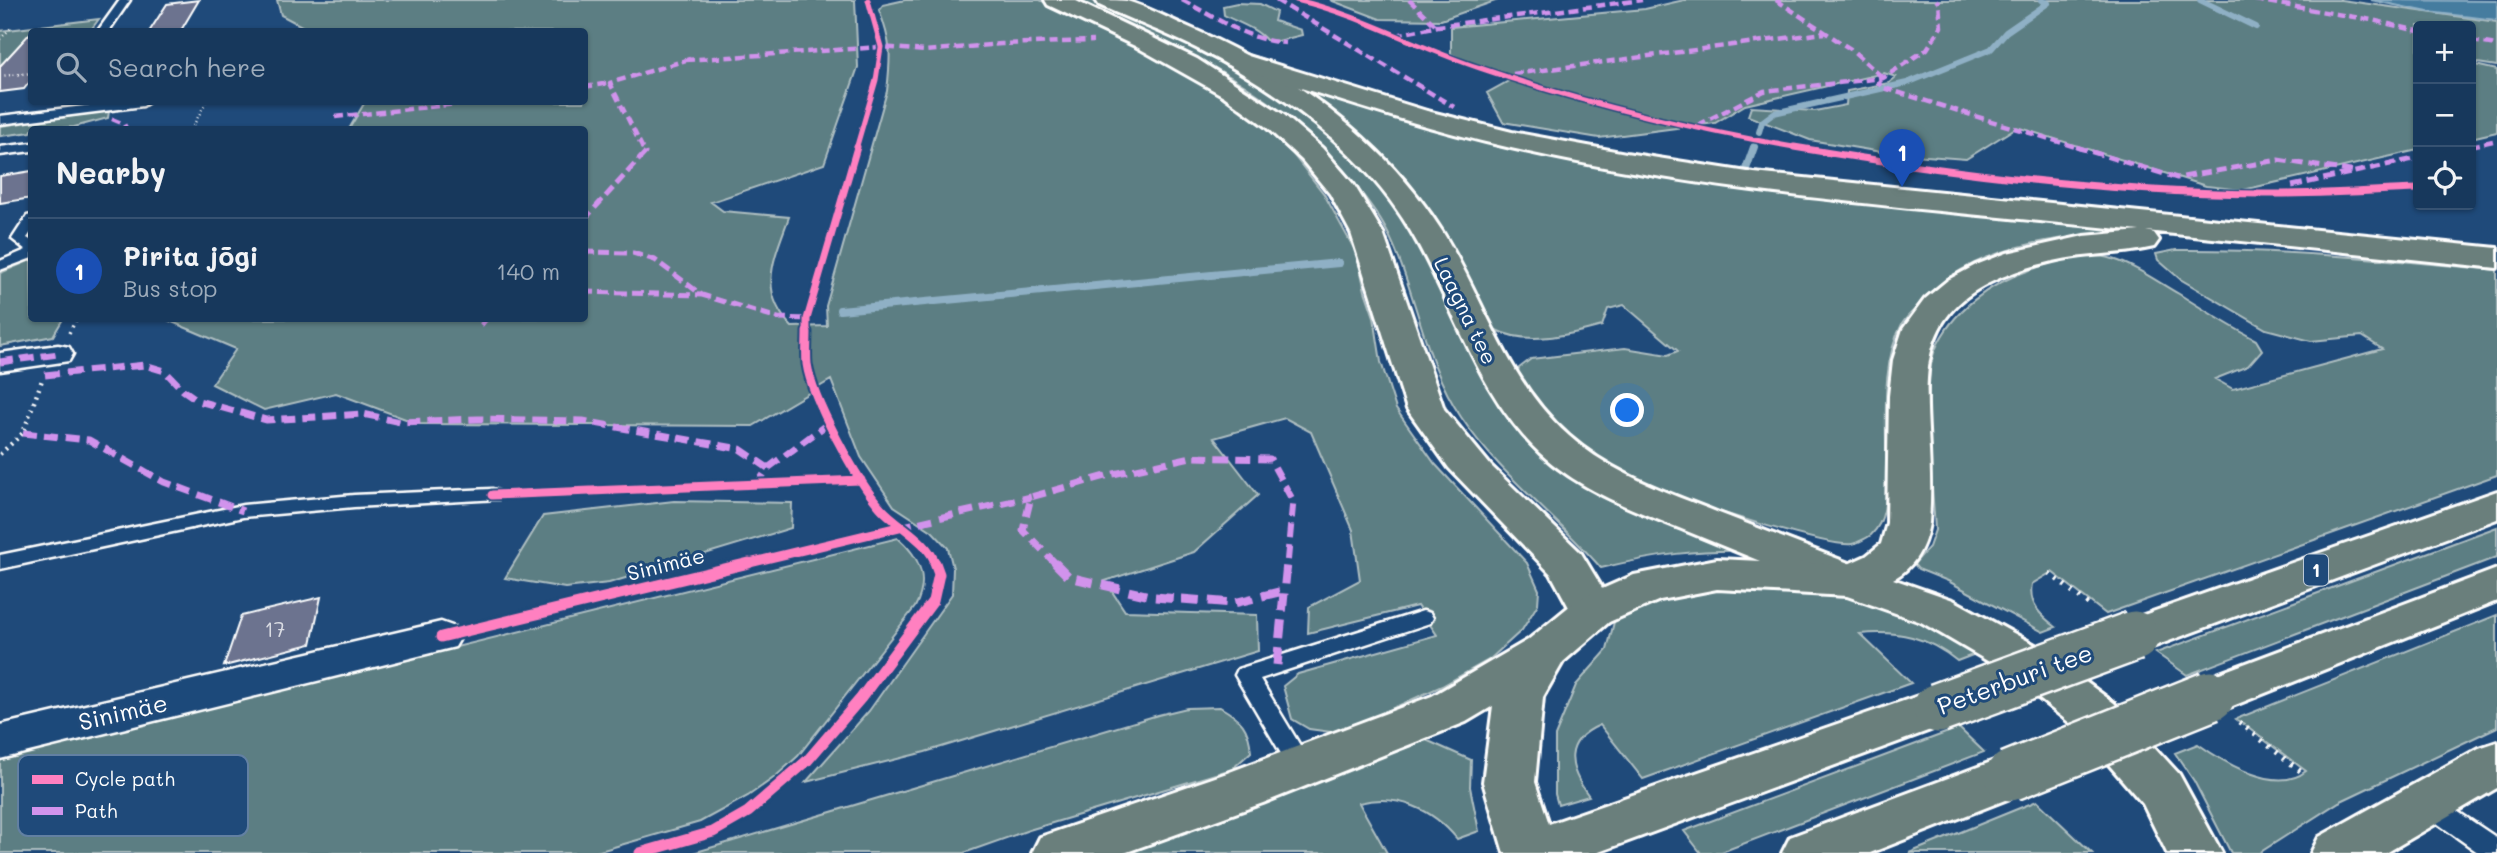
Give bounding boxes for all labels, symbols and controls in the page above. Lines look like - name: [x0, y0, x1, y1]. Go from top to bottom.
- map controls: [2413, 21, 2476, 210]
- button: +: [2413, 21, 2476, 84]
- search box: [28, 28, 588, 105]
- icon: search: [52, 48, 90, 86]
- text: Search here: [108, 50, 266, 84]
- button: −: [2413, 84, 2476, 147]
- pin: 1: [1879, 129, 1925, 187]
- button: locate: [2413, 147, 2476, 210]
- text: Nearby: [56, 152, 166, 192]
- text: Pirita jõgi: [123, 239, 259, 273]
- street label: Laagna tee: [1429, 252, 1504, 368]
- text: 1: [74, 256, 84, 286]
- text: 140 m: [496, 256, 560, 286]
- text: Bus stop: [123, 273, 218, 303]
- your location: [1610, 393, 1644, 427]
- street label: Sinimäe: [624, 541, 707, 586]
- road number: 1: [2304, 554, 2328, 586]
- house number: 17: [264, 615, 286, 642]
- street label: Peterburi tee: [1933, 636, 2096, 721]
- street label: Sinimäe: [75, 686, 170, 737]
- legend: [18, 755, 248, 836]
- text: Cycle path: [75, 766, 175, 791]
- text: Path: [75, 798, 118, 823]

